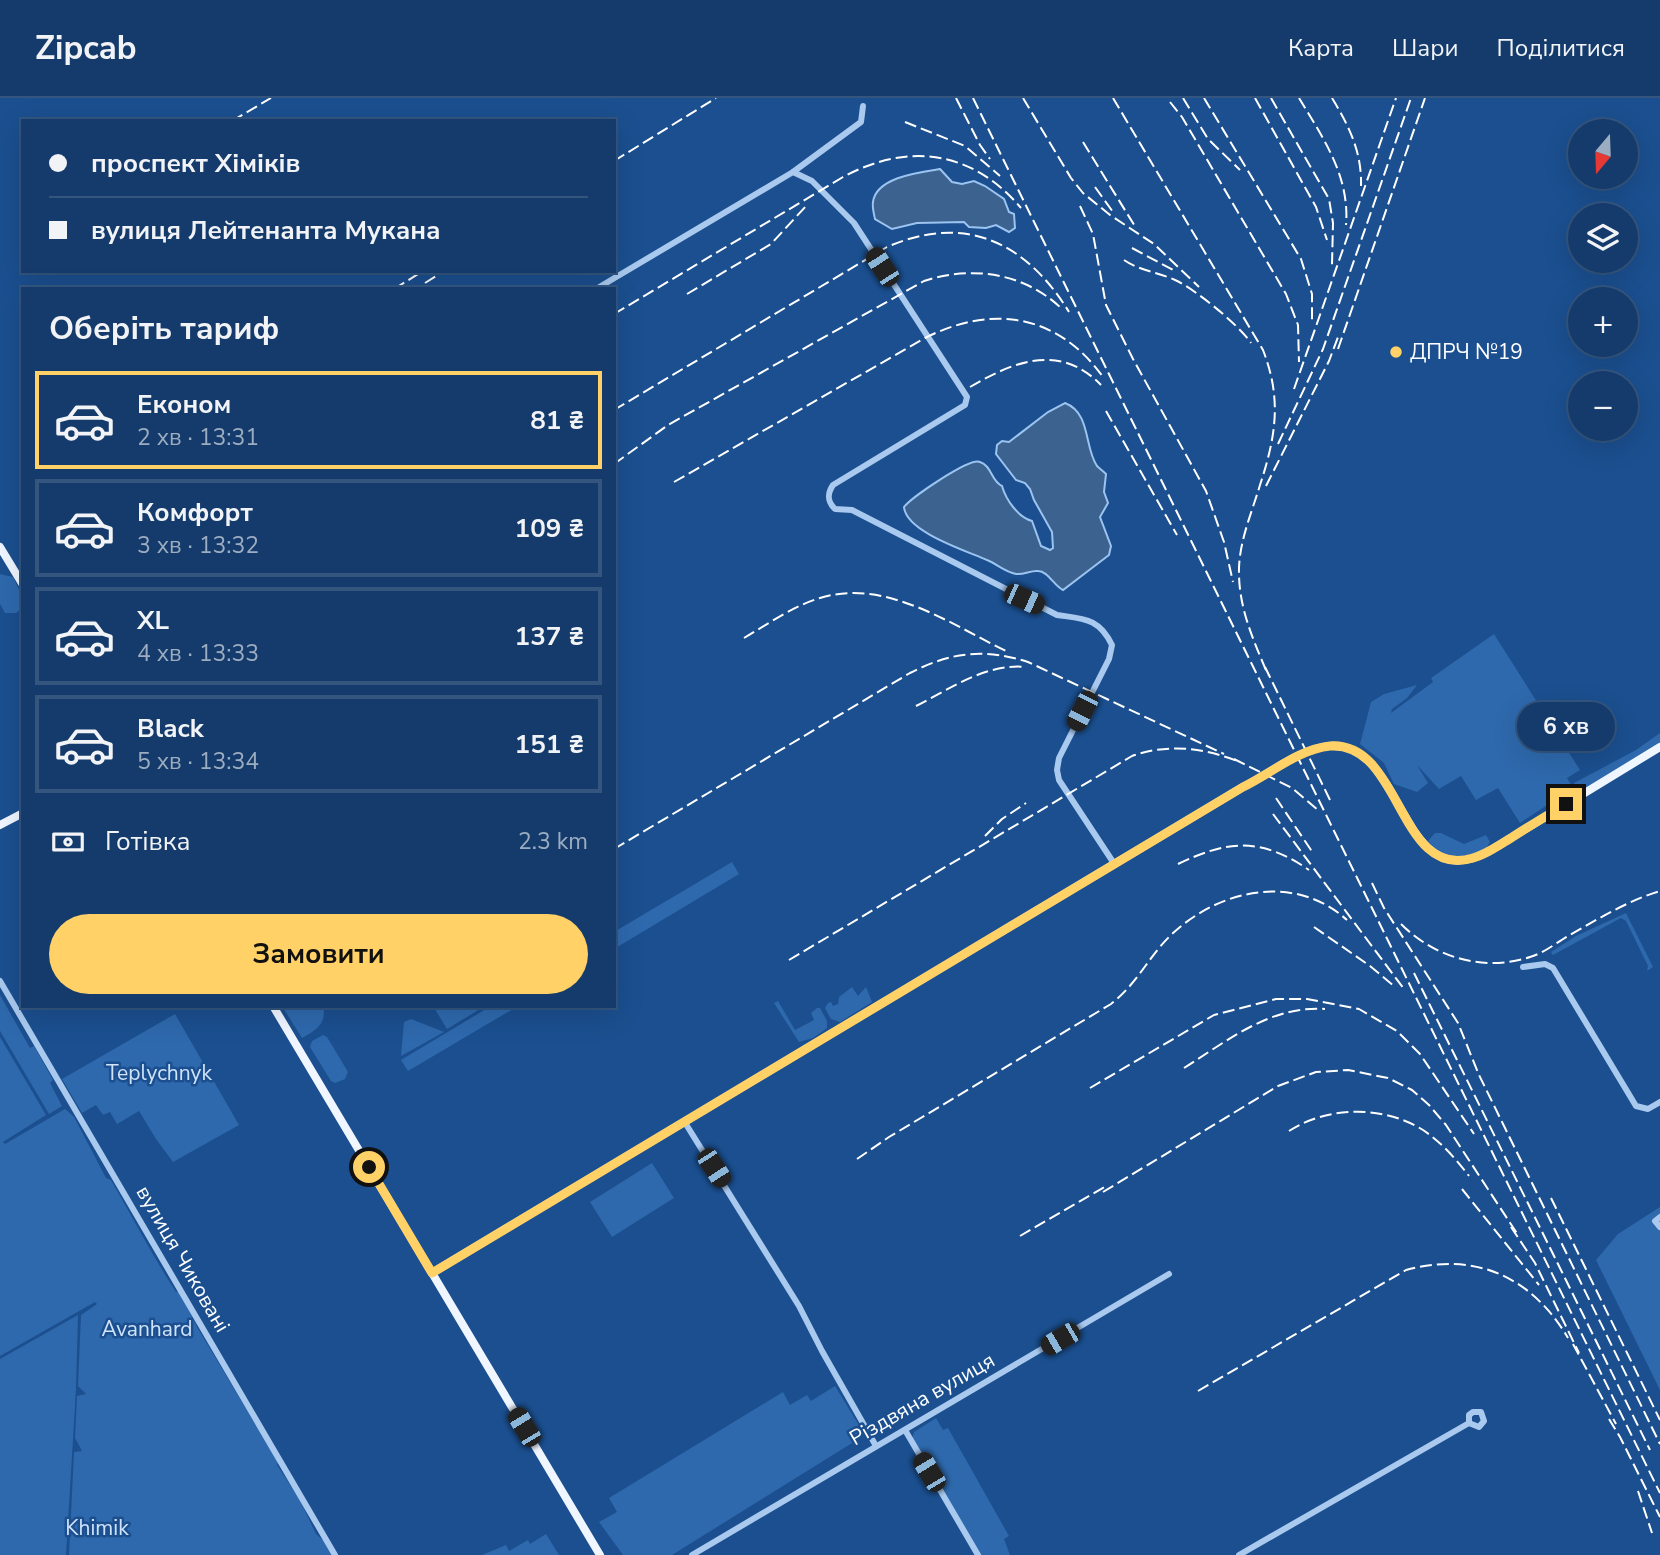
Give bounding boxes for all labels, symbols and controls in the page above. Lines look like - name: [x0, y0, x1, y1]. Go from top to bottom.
- text: Zipcab: [35, 26, 137, 71]
- text: Карта: [1288, 32, 1354, 64]
- text: Шари: [1392, 32, 1459, 64]
- text: Поділитися: [1497, 32, 1625, 64]
- north arrow: [1568, 119, 1638, 189]
- map controls: [1568, 119, 1638, 441]
- text: проспект Хіміків: [91, 146, 300, 181]
- button: layers: [1568, 203, 1638, 273]
- text: вулиця Лейтенанта Мукана: [91, 213, 441, 248]
- car: [862, 244, 903, 290]
- button: +: [1568, 287, 1638, 357]
- text: Оберіть тариф: [49, 307, 279, 350]
- place label: ДПРЧ №19: [1410, 338, 1523, 366]
- marker: ДПРЧ №19: [1388, 344, 1404, 360]
- button: −: [1568, 371, 1638, 441]
- text: Економ: [137, 387, 231, 422]
- icon: car: [53, 389, 116, 452]
- text: 81 ₴: [530, 403, 584, 438]
- text: 2 хв · 13:31: [137, 422, 259, 453]
- text: Комфорт: [137, 495, 253, 530]
- icon: car: [53, 497, 116, 560]
- text: 109 ₴: [515, 511, 584, 546]
- text: 3 хв · 13:32: [137, 530, 259, 561]
- car: [1001, 581, 1048, 617]
- text: XL: [137, 603, 169, 638]
- icon: car: [53, 605, 116, 668]
- text: 137 ₴: [515, 619, 584, 654]
- text: 4 хв · 13:33: [137, 638, 259, 669]
- car: [1064, 688, 1101, 734]
- callout: 6 хв: [1517, 702, 1615, 752]
- text: Black: [137, 711, 204, 746]
- text: 6 хв: [1543, 711, 1589, 742]
- icon: car: [53, 713, 116, 776]
- text: 151 ₴: [515, 727, 584, 762]
- text: 5 хв · 13:34: [137, 746, 259, 777]
- route end: [1550, 788, 1582, 820]
- icon: cash: [49, 823, 87, 861]
- text: Готівка: [105, 824, 190, 859]
- text: 2.3 km: [518, 826, 588, 857]
- button: Замовити: [49, 914, 588, 994]
- park label: Teplychnyk: [106, 1059, 212, 1087]
- car: [694, 1145, 735, 1191]
- route start: [353, 1151, 385, 1183]
- street label: вулиця Чиковані: [130, 1181, 236, 1337]
- park label: Avanhard: [101, 1315, 193, 1343]
- car: [1037, 1319, 1084, 1359]
- street label: Різдвяна вулиця: [844, 1346, 1000, 1452]
- car: [505, 1404, 544, 1450]
- car: [910, 1449, 949, 1495]
- park label: Khimik: [65, 1514, 129, 1542]

